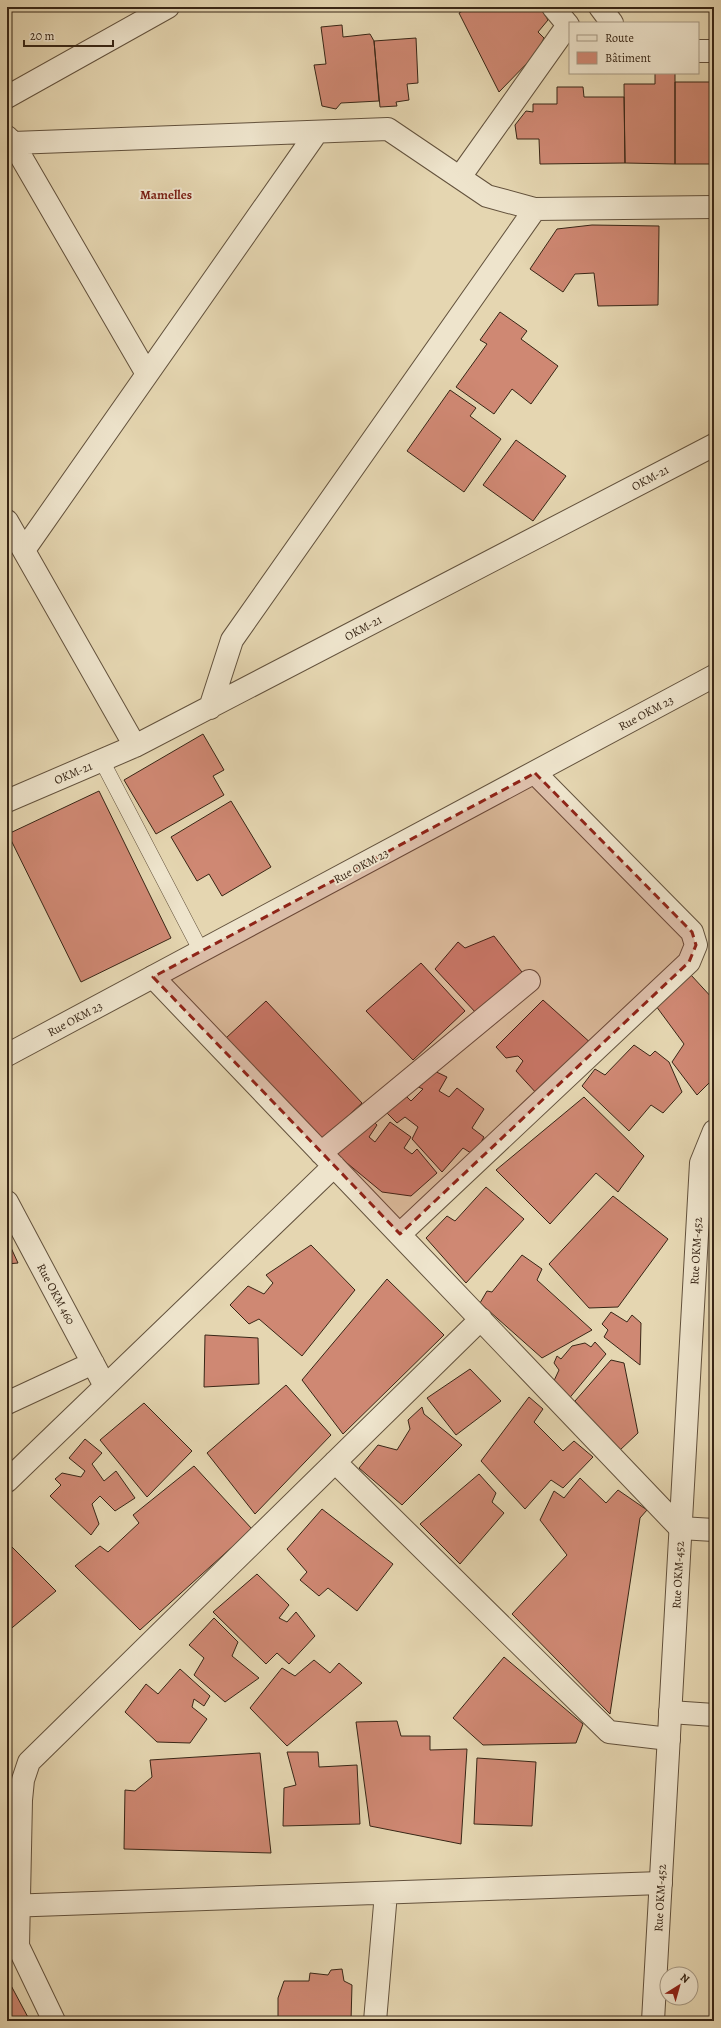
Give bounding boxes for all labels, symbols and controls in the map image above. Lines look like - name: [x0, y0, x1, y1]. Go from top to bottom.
- scale bar: [24, 22, 113, 48]
- legend: [569, 22, 699, 74]
- text: 20 m: [30, 28, 54, 44]
- text: Route: [605, 30, 634, 46]
- text: Bâtiment: [605, 50, 651, 66]
- district label: Mamelles: [140, 186, 192, 203]
- street label: OKM-21: [629, 462, 671, 494]
- street label: OKM-21: [342, 612, 384, 644]
- street label: Rue OKM 23: [616, 692, 676, 734]
- street label: OKM-21: [51, 758, 95, 788]
- street label: Rue OKM 23: [331, 845, 391, 887]
- street label: Rue OKM 23: [45, 998, 105, 1040]
- street label: Rue OKM-452: [686, 1216, 706, 1285]
- street label: Rue OKM 460: [33, 1261, 79, 1327]
- street label: Rue OKM-452: [668, 1540, 688, 1609]
- street label: Rue OKM-452: [650, 1863, 670, 1932]
- north arrow: [659, 1966, 699, 2006]
- text: N: [677, 1970, 692, 1987]

